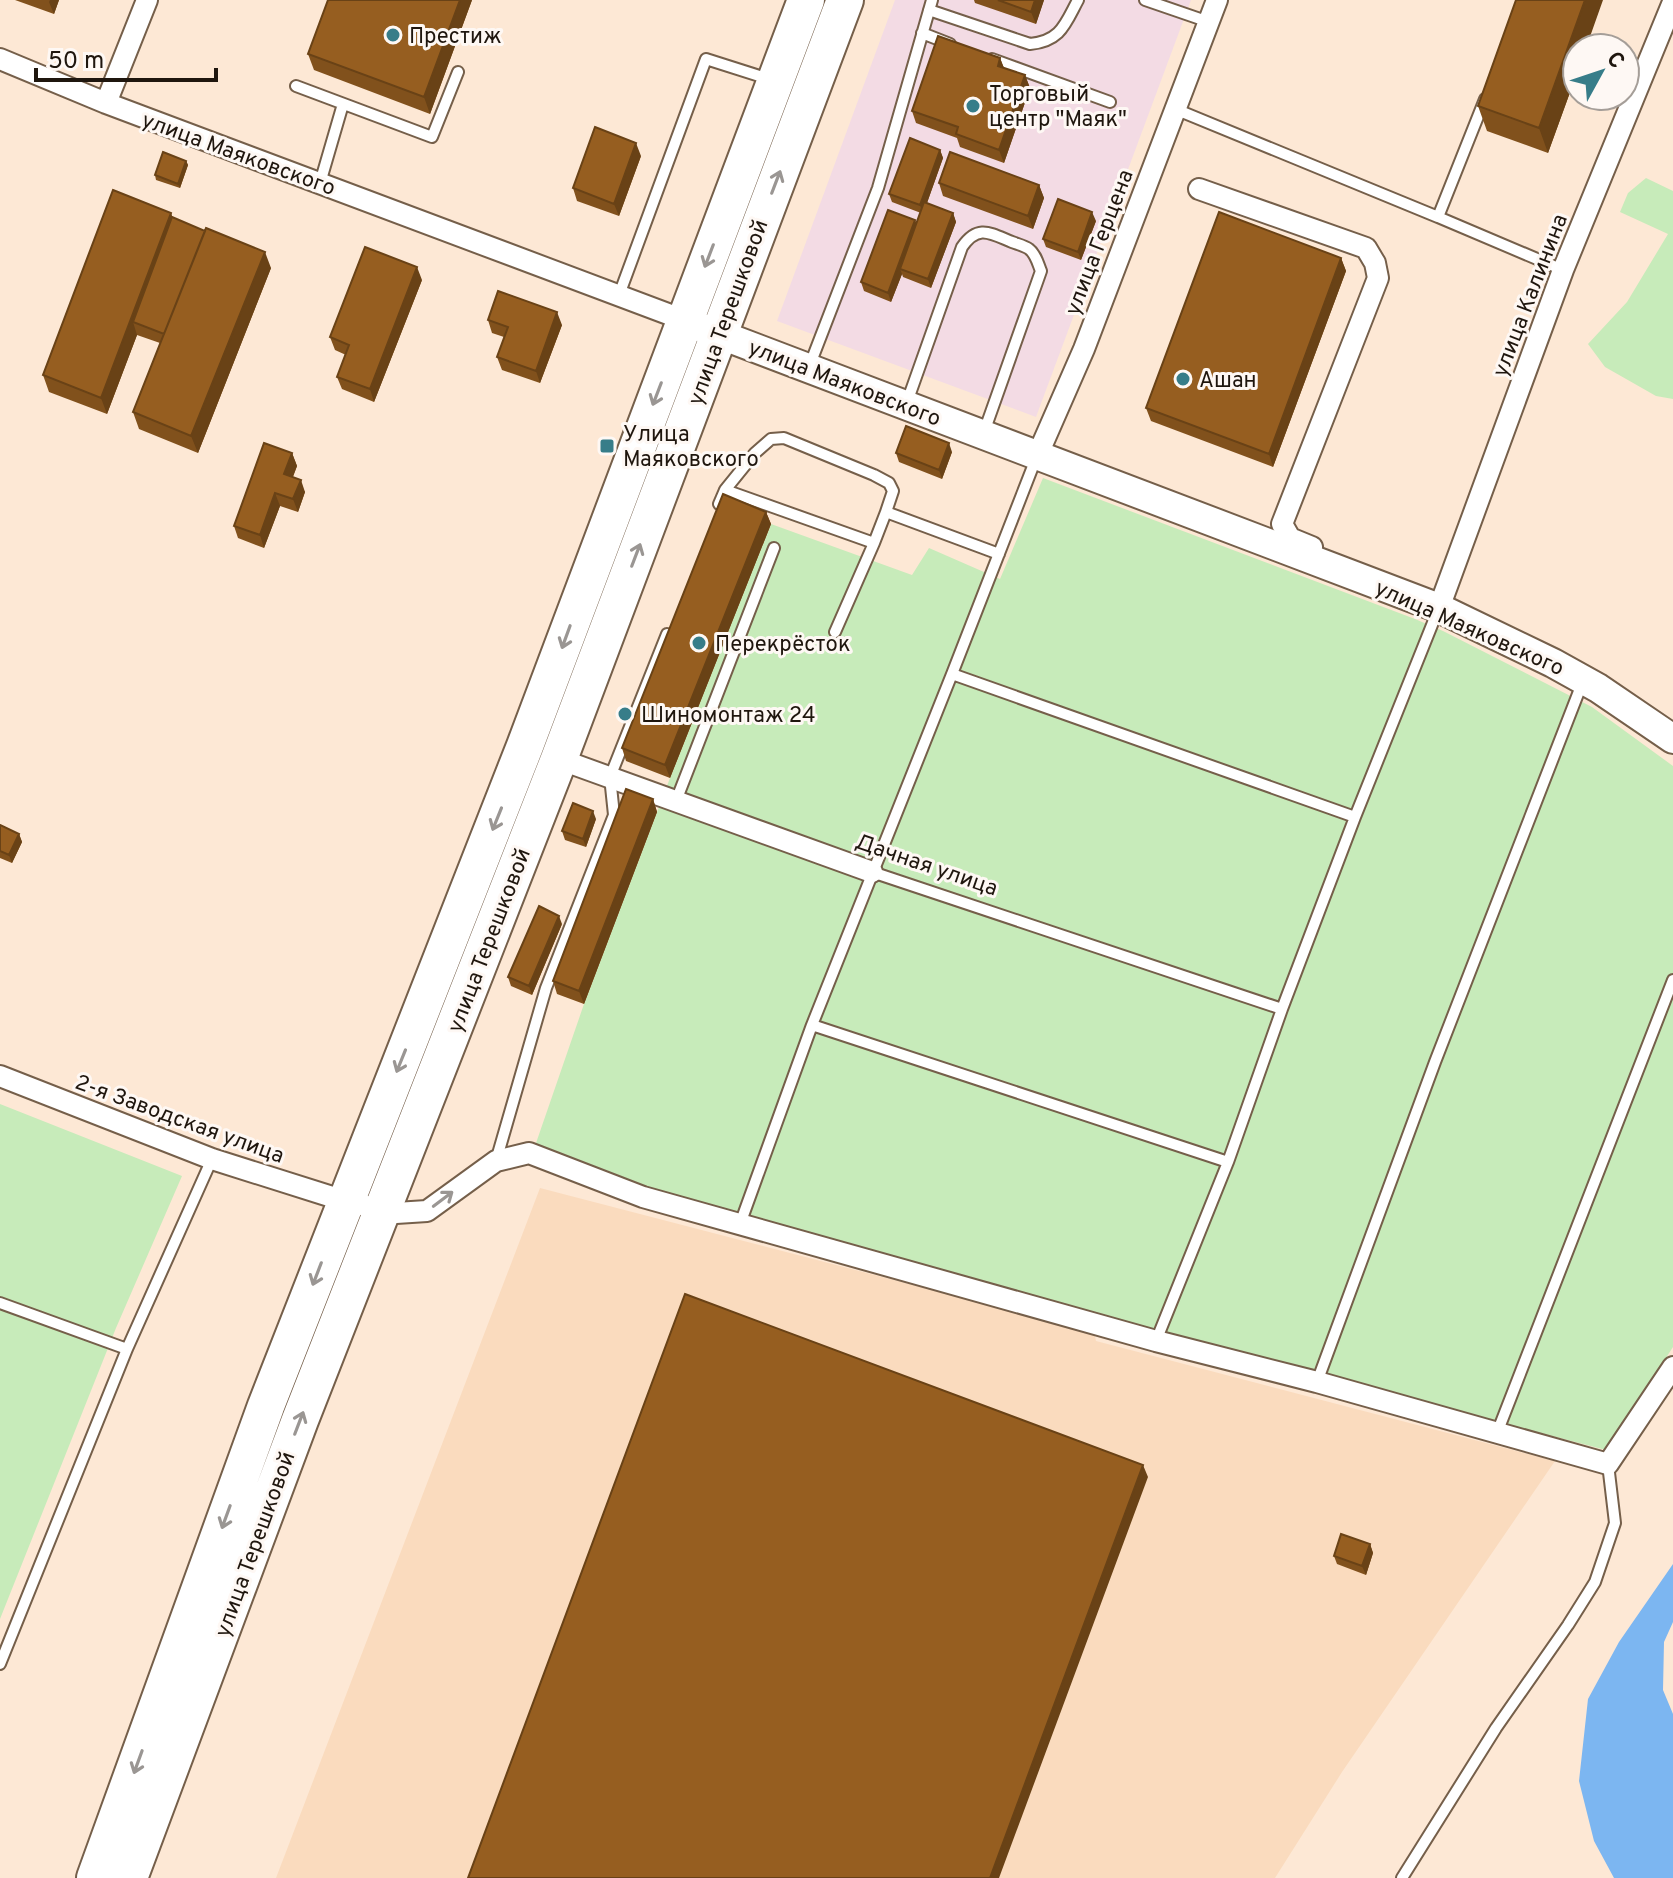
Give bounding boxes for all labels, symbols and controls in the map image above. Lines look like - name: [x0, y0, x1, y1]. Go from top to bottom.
- place label: Престиж: [409, 24, 502, 51]
- marker: Престиж: [384, 26, 402, 44]
- scale bar: [36, 32, 216, 82]
- north arrow: [1561, 32, 1641, 112]
- text: 50 m: [48, 47, 104, 77]
- text: С: [1600, 47, 1629, 75]
- place label: Торговый центр "Маяк": [989, 82, 1127, 134]
- marker: Торговый центр "Маяк": [964, 97, 982, 115]
- street label: улица Маяковского: [138, 108, 339, 203]
- street label: улица Герцена: [1060, 166, 1141, 320]
- one-way arrow: [770, 170, 784, 195]
- street label: улица Калинина: [1488, 211, 1575, 381]
- street label: улица Терешковой: [683, 216, 775, 409]
- one-way arrow: [701, 243, 715, 268]
- street label: улица Маяковского: [744, 335, 944, 434]
- place label: Ашан: [1199, 368, 1257, 395]
- marker: Ашан: [1174, 370, 1192, 388]
- one-way arrow: [649, 381, 663, 405]
- place label: Улица Маяковского: [623, 422, 759, 474]
- marker: Улица Маяковского: [598, 437, 616, 455]
- one-way arrow: [630, 543, 644, 568]
- street label: улица Маяковского: [1370, 575, 1568, 683]
- one-way arrow: [558, 624, 572, 649]
- place label: Перекрёсток: [715, 632, 850, 659]
- marker: Перекрёсток: [690, 634, 708, 652]
- place label: Шиномонтаж 24: [641, 703, 816, 730]
- marker: Шиномонтаж 24: [616, 705, 634, 723]
- one-way arrow: [488, 806, 503, 831]
- street label: Дачная улица: [851, 829, 1001, 903]
- street label: улица Терешковой: [443, 845, 538, 1037]
- one-way arrow: [393, 1048, 407, 1073]
- street label: 2-я Заводская улица: [71, 1070, 287, 1171]
- one-way arrow: [432, 1191, 453, 1208]
- one-way arrow: [309, 1261, 323, 1286]
- one-way arrow: [293, 1412, 307, 1436]
- street label: улица Терешковой: [210, 1448, 302, 1641]
- one-way arrow: [218, 1504, 232, 1529]
- one-way arrow: [129, 1749, 144, 1774]

